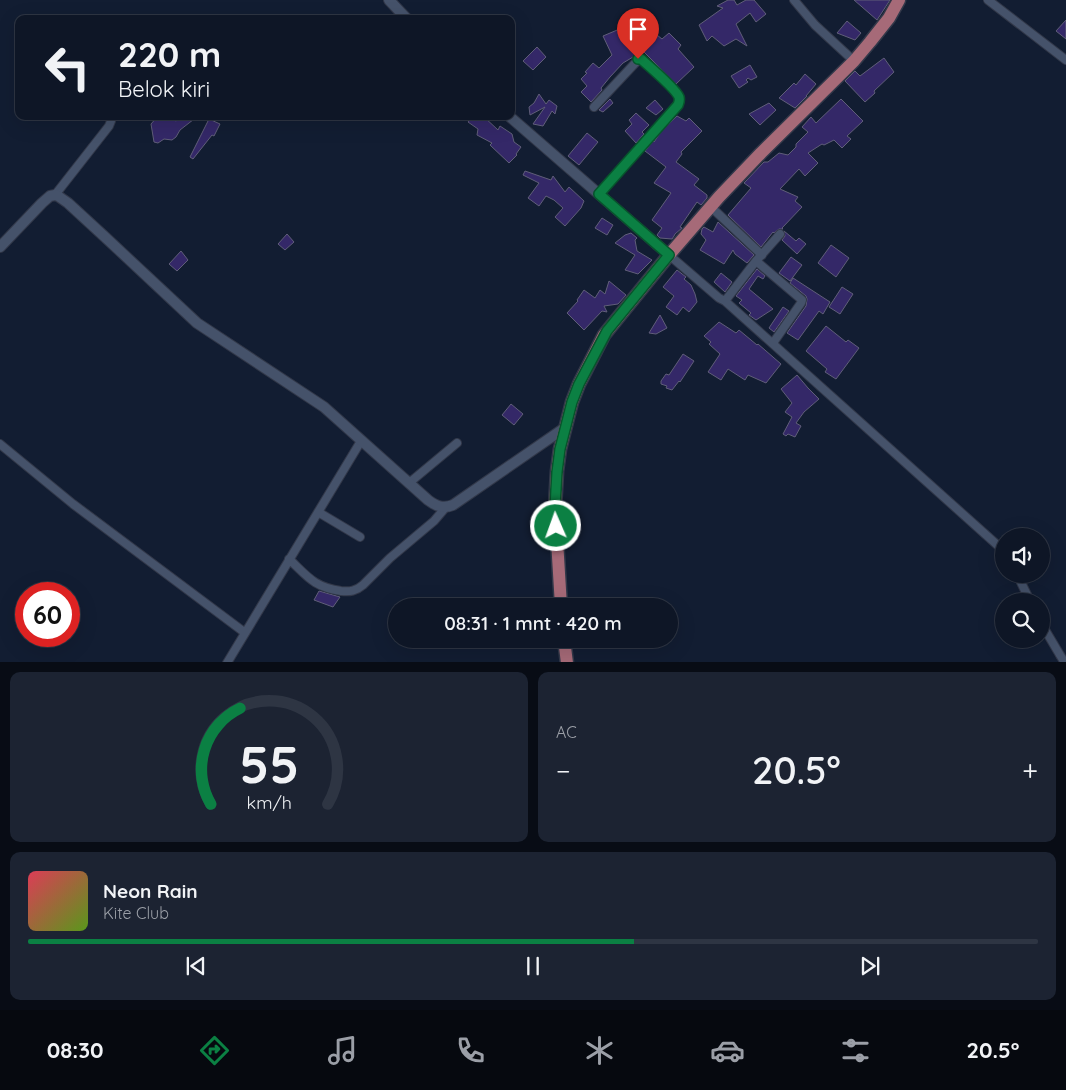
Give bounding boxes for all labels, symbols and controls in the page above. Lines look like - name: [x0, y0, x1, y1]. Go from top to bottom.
- pin: [617, 8, 659, 59]
- icon: arrive: [624, 15, 652, 43]
- text: 220 m: [118, 32, 221, 76]
- icon: left: [35, 35, 100, 100]
- text: Belok kiri: [118, 75, 210, 103]
- position arrow: [529, 499, 581, 551]
- map controls: [995, 528, 1050, 648]
- button: sound: [995, 528, 1050, 583]
- speed limit sign: 60: [15, 582, 80, 647]
- button: search: [995, 593, 1050, 648]
- text: 08:31 · 1 mnt · 420 m: [444, 611, 622, 635]
- text: AC: [556, 722, 577, 742]
- text: 55: [239, 731, 299, 796]
- text: 20.5°: [752, 746, 841, 794]
- text: −: [556, 753, 571, 788]
- text: +: [1022, 753, 1038, 788]
- text: km/h: [246, 791, 292, 813]
- text: Neon Rain: [103, 879, 198, 903]
- text: Kite Club: [103, 903, 169, 923]
- icon: previous: [182, 952, 210, 980]
- icon: pause: [519, 952, 547, 980]
- icon: next: [856, 952, 884, 980]
- icon: directions: [197, 1033, 232, 1068]
- icon: music: [325, 1033, 360, 1068]
- icon: phone: [453, 1033, 488, 1068]
- icon: climate: [582, 1033, 617, 1068]
- icon: car: [710, 1033, 745, 1068]
- icon: filters: [838, 1033, 873, 1068]
- text: 08:30: [47, 1036, 104, 1064]
- text: 20.5°: [967, 1036, 1019, 1064]

